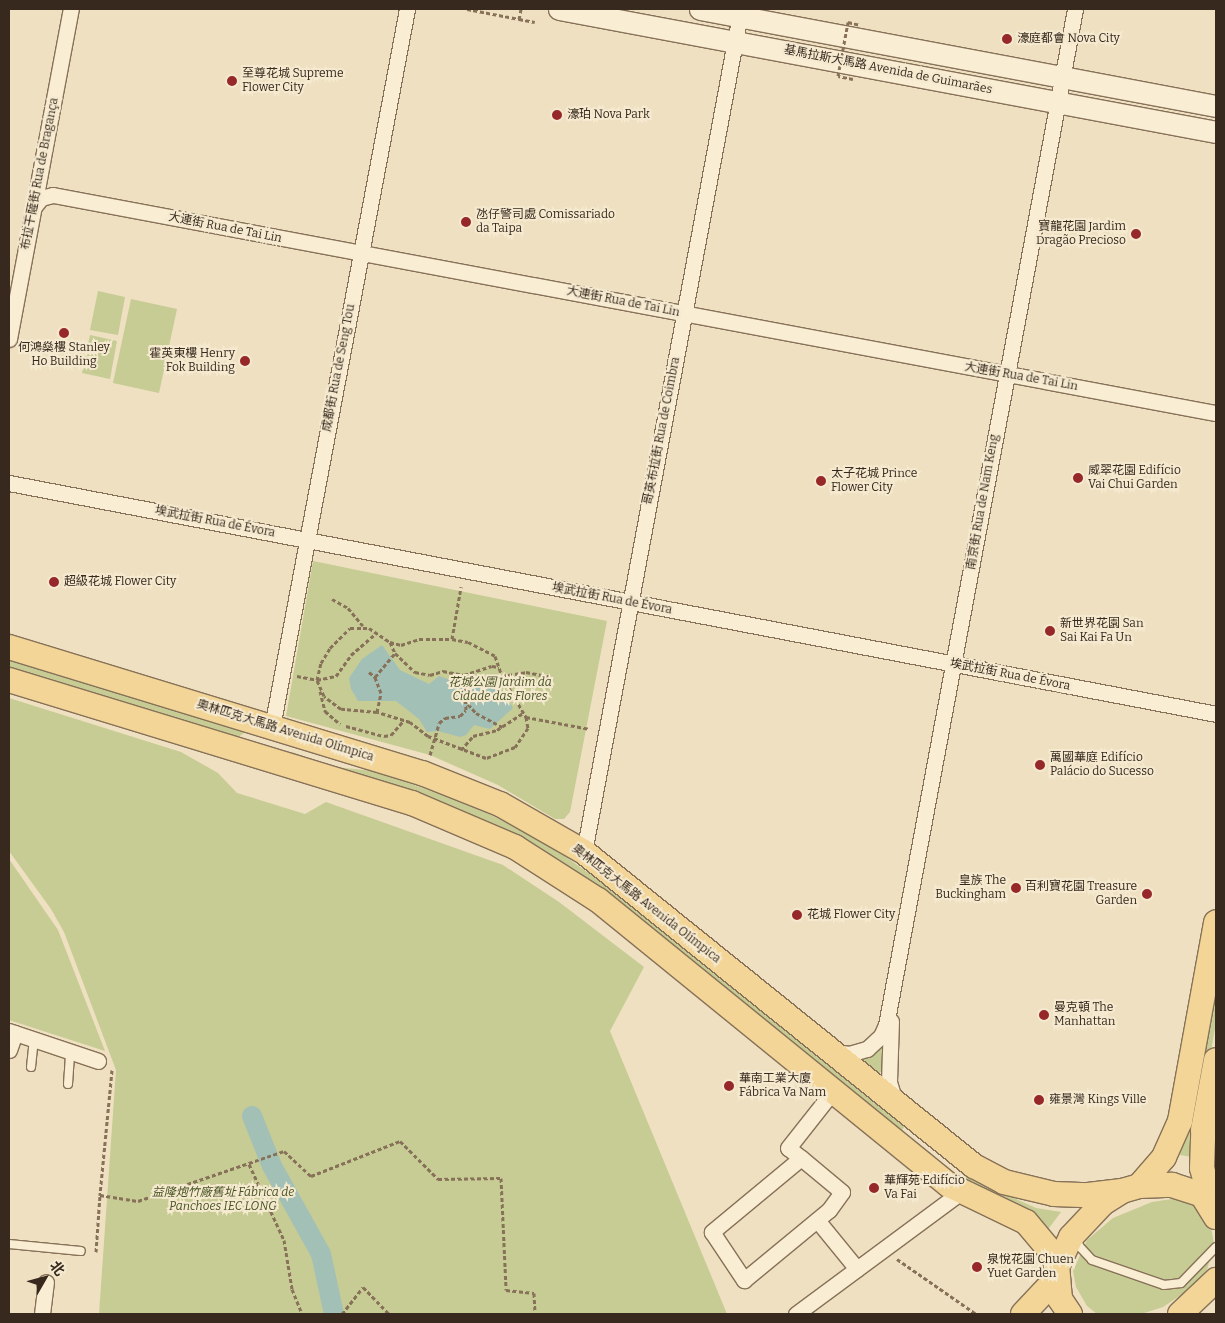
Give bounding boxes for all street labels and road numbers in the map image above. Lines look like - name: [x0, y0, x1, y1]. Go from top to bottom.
- street label: 基馬拉斯大馬路 Avenida de Guimarães: [783, 43, 993, 97]
- street label: 布拉干薩街 Rua de Bragança: [18, 97, 62, 251]
- street label: 大連街 Rua de Tai Lin: [167, 210, 283, 246]
- street label: 大連街 Rua de Tai Lin: [565, 284, 681, 320]
- street label: 成都街 Rua de Seng Tou: [320, 303, 358, 433]
- street label: 哥英布拉街 Rua de Coimbra: [641, 356, 683, 506]
- street label: 大連街 Rua de Tai Lin: [963, 360, 1079, 394]
- street label: 南京街 Rua de Nam Keng: [964, 433, 1002, 571]
- street label: 埃武拉街 Rua de Évora: [154, 503, 276, 541]
- street label: 埃武拉街 Rua de Évora: [551, 580, 673, 618]
- street label: 埃武拉街 Rua de Évora: [949, 656, 1071, 694]
- street label: 奧林匹克大馬路 Avenida Olímpica: [195, 697, 375, 765]
- street label: 奧林匹克大馬路 Avenida Olímpica: [569, 841, 723, 967]

